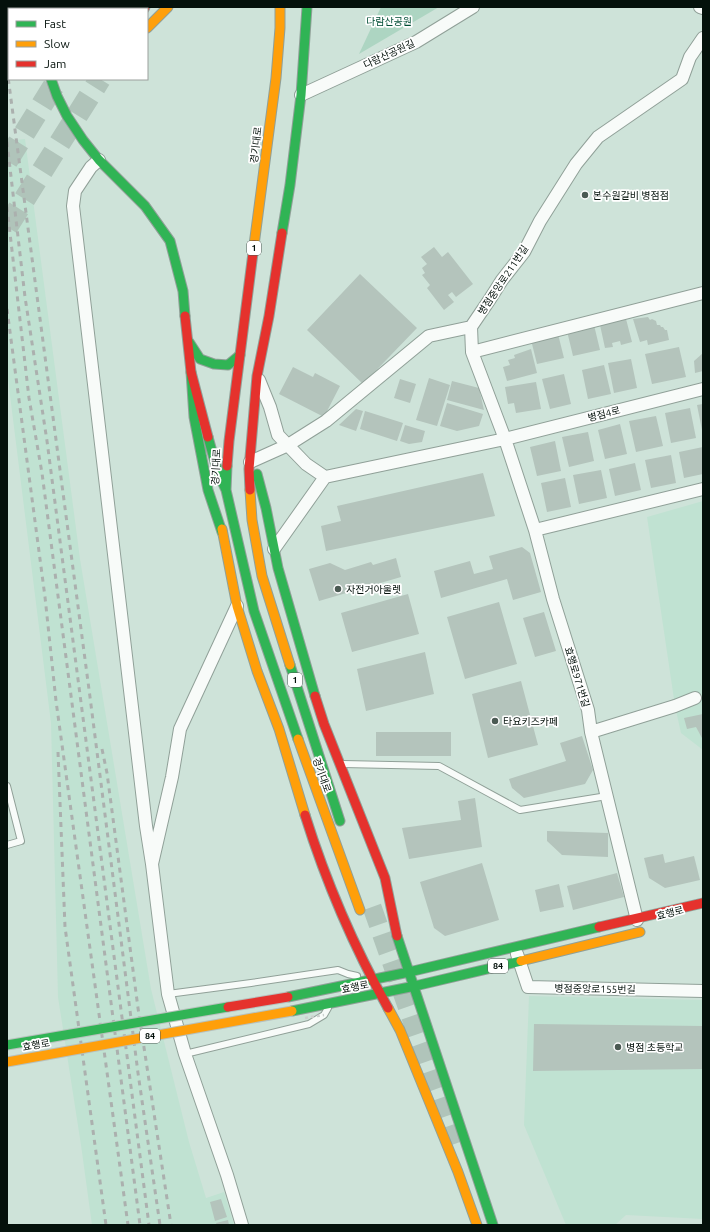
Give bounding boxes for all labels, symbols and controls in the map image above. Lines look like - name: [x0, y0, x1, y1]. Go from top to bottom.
- legend: [8, 8, 148, 80]
- park label: 다람산공원: [366, 16, 412, 27]
- text: Fast: [44, 17, 66, 30]
- text: Slow: [44, 37, 70, 50]
- street label: 다람산공원길: [362, 37, 416, 71]
- text: Jam: [44, 57, 66, 70]
- street label: 경기대로: [248, 126, 264, 164]
- marker: 본수원갈비 병점점: [580, 190, 590, 200]
- place label: 본수원갈비 병점점: [593, 190, 669, 201]
- road number: 1: [247, 241, 261, 255]
- street label: 병점중앙로211번길: [476, 243, 530, 317]
- street label: 병점4로: [587, 405, 621, 423]
- street label: 경기대로: [210, 448, 222, 486]
- marker: 자전거아울렛: [333, 584, 343, 594]
- place label: 자전거아울렛: [346, 584, 401, 595]
- street label: 효행로971번길: [563, 645, 591, 709]
- road number: 1: [288, 673, 302, 687]
- marker: 타요키즈카페: [490, 716, 500, 726]
- place label: 타요키즈카페: [503, 716, 558, 727]
- street label: 경기대로: [311, 756, 333, 794]
- street label: 효행로: [655, 904, 685, 922]
- road number: 84: [488, 959, 508, 973]
- street label: 효행로: [340, 979, 370, 995]
- street label: 병점중앙로155번길: [554, 983, 636, 995]
- road number: 84: [140, 1029, 160, 1043]
- street label: 효행로: [21, 1037, 51, 1053]
- marker: 병점 초등학교: [613, 1042, 623, 1052]
- place label: 병점 초등학교: [626, 1042, 684, 1053]

